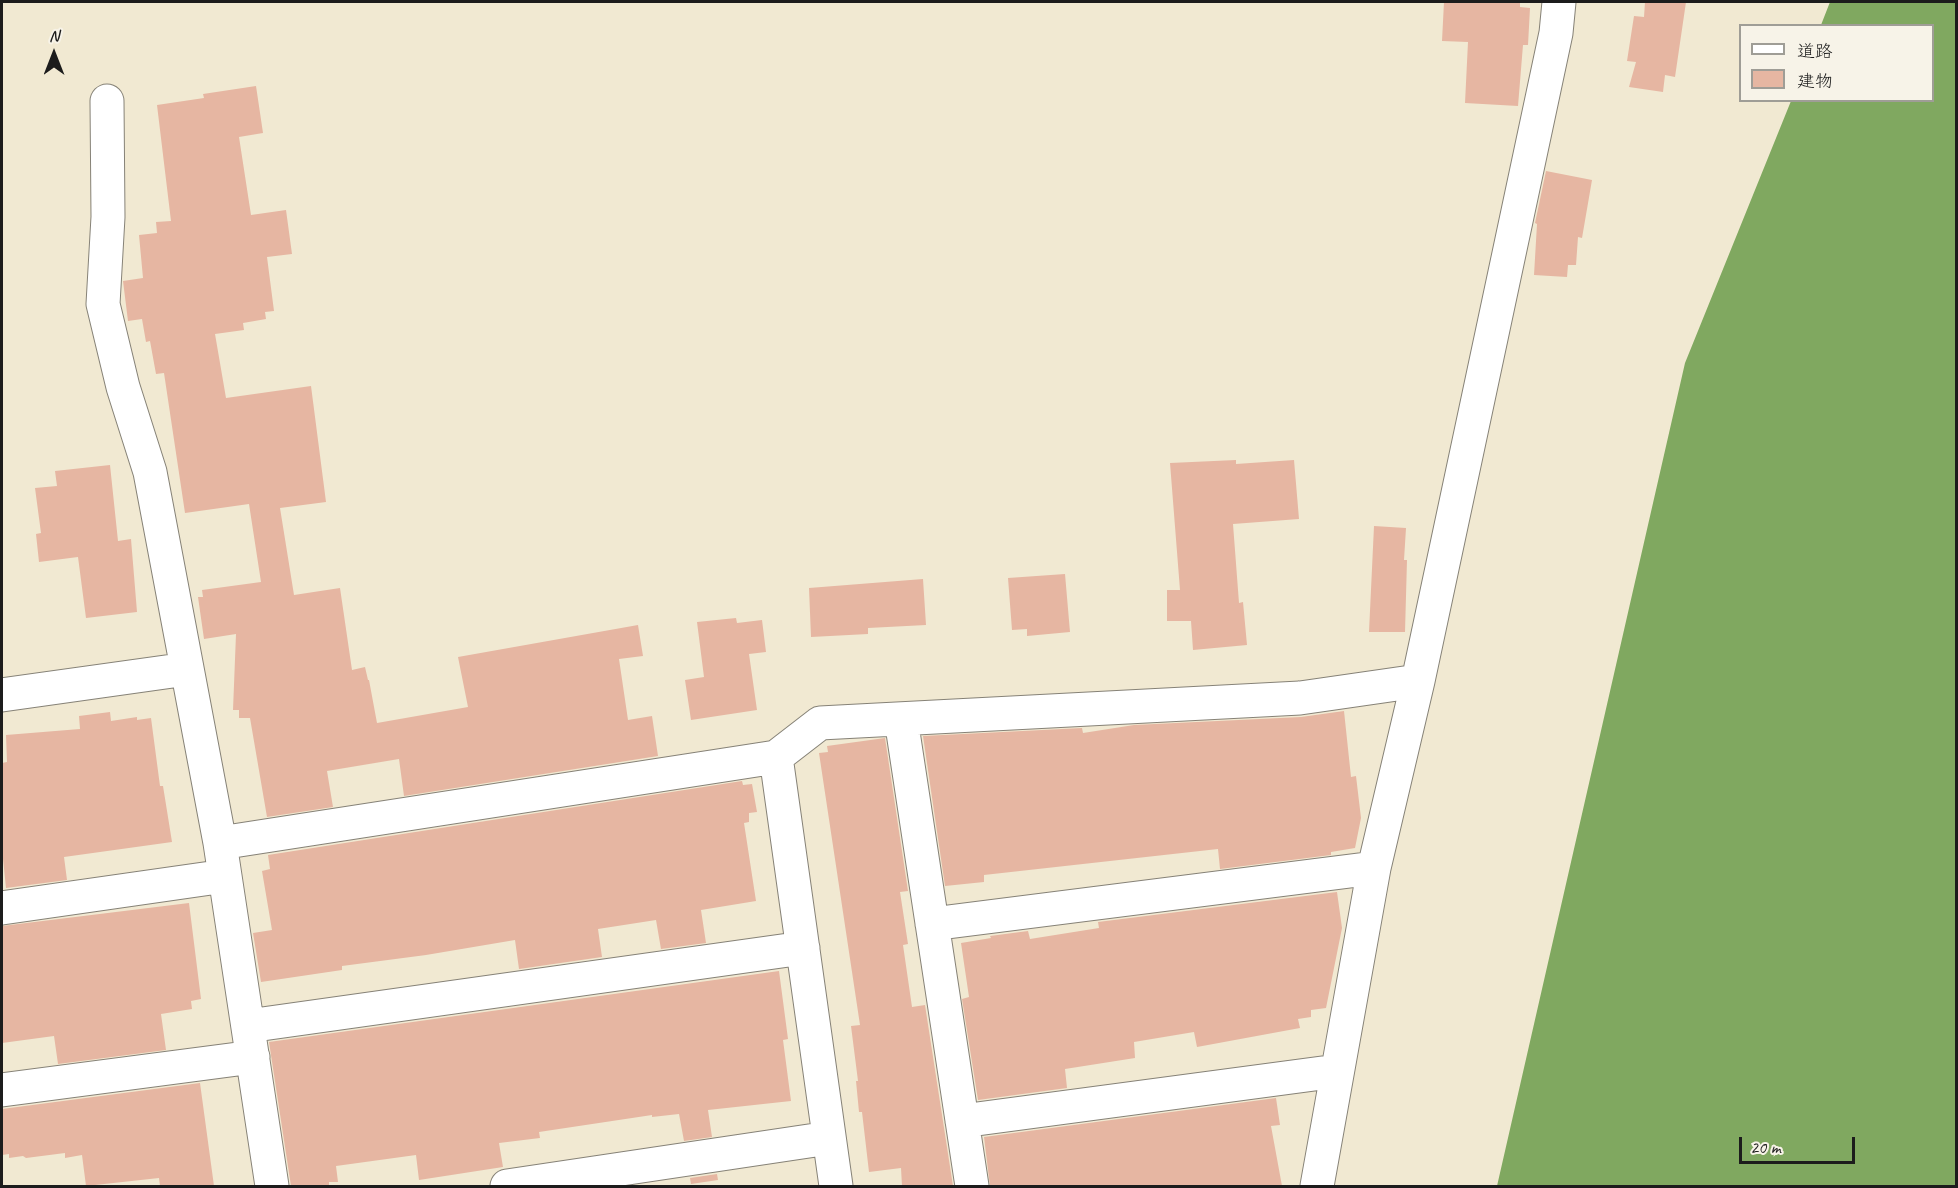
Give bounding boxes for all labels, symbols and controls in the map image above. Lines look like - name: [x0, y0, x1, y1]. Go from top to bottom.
- north arrow: [24, 24, 84, 84]
- legend: [1739, 24, 1934, 102]
- text: N: [49, 26, 59, 46]
- text: 道路: [1797, 40, 1833, 62]
- text: 建物: [1797, 70, 1833, 92]
- scale bar: [1742, 1125, 1858, 1163]
- text: 20 m: [1750, 1136, 1781, 1158]

